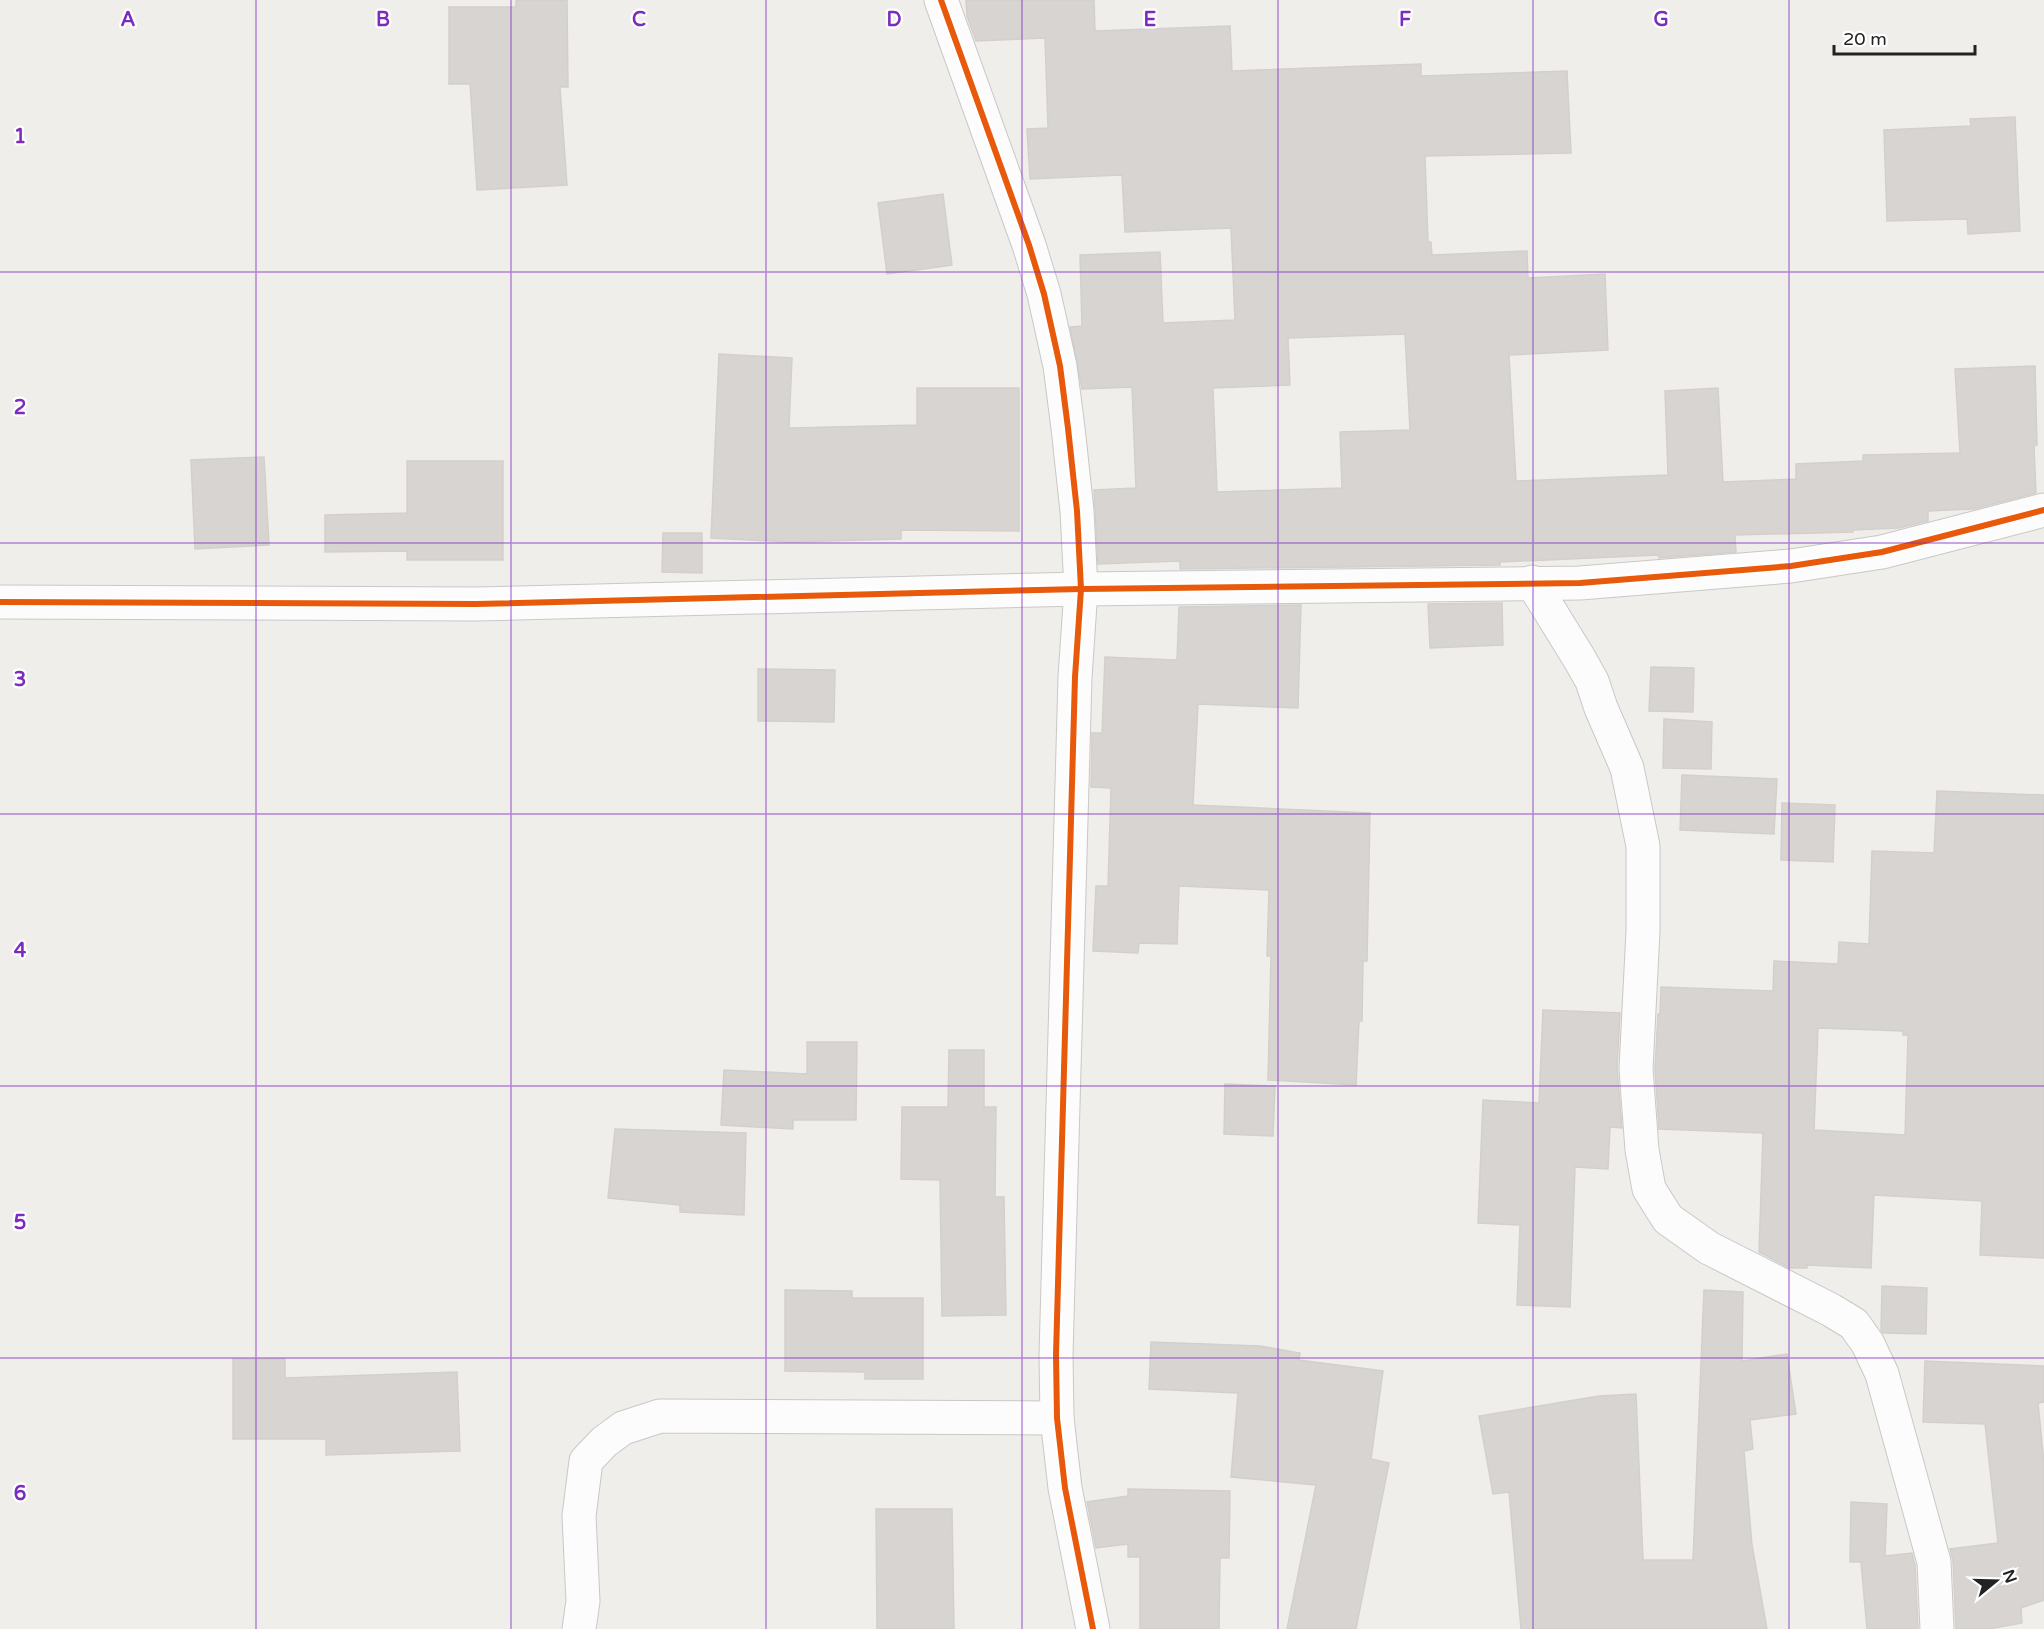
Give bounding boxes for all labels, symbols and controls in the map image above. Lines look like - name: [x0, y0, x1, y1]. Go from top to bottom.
- text: A: [121, 8, 136, 32]
- text: B: [376, 8, 390, 32]
- text: C: [632, 8, 646, 32]
- text: D: [886, 8, 902, 32]
- text: E: [1144, 8, 1157, 32]
- text: F: [1399, 8, 1411, 32]
- text: G: [1653, 8, 1669, 32]
- scale bar: [1834, 18, 1975, 56]
- text: 20 m: [1843, 28, 1887, 50]
- text: 1: [14, 125, 26, 149]
- text: 2: [14, 396, 26, 420]
- text: 3: [14, 668, 26, 692]
- text: 4: [14, 939, 27, 963]
- text: 5: [14, 1211, 26, 1235]
- text: 6: [14, 1482, 26, 1506]
- north arrow: [1966, 1551, 2026, 1611]
- text: N: [1998, 1567, 2021, 1586]

